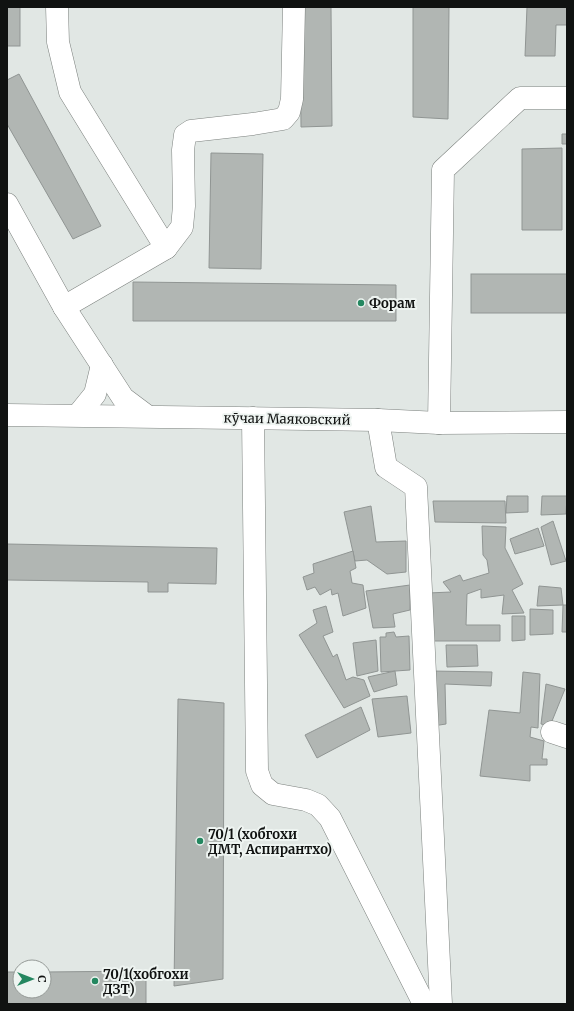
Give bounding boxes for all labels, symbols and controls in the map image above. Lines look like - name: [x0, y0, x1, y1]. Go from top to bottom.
- place label: Форам: [369, 295, 415, 312]
- marker: Форам: [356, 298, 366, 308]
- street label: кӯчаи Маяковский: [223, 409, 351, 429]
- place label: 70/1 (хобгохи ДМТ, Аспирантхо): [208, 826, 332, 858]
- marker: 70/1 (хобгохи ДМТ, Аспирантхо): [195, 836, 205, 846]
- north arrow: [12, 959, 52, 999]
- place label: 70/1(хобгохи ДЗТ): [103, 966, 189, 998]
- text: С: [35, 975, 49, 983]
- marker: 70/1(хобгохи ДЗТ): [90, 976, 100, 986]

